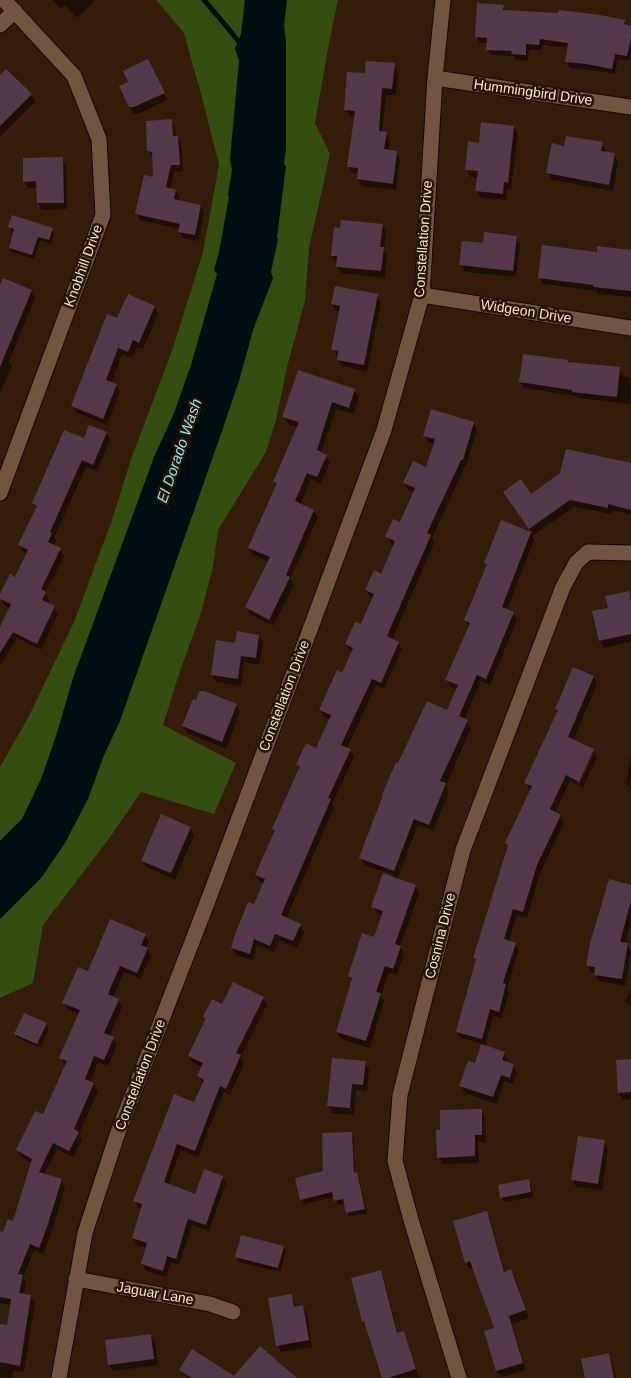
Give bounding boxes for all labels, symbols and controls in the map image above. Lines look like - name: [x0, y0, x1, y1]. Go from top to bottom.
- street label: Hummingbird Drive: [473, 76, 593, 110]
- street label: Constellation Drive: [412, 180, 436, 298]
- street label: Knobhill Drive: [61, 223, 107, 309]
- street label: Widgeon Drive: [479, 297, 573, 327]
- water label: El Dorado Wash: [154, 397, 206, 505]
- street label: Constellation Drive: [256, 638, 314, 754]
- street label: Cosnina Drive: [422, 891, 460, 981]
- street label: Constellation Drive: [112, 1017, 170, 1133]
- street label: Jaguar Lane: [115, 1279, 195, 1309]

